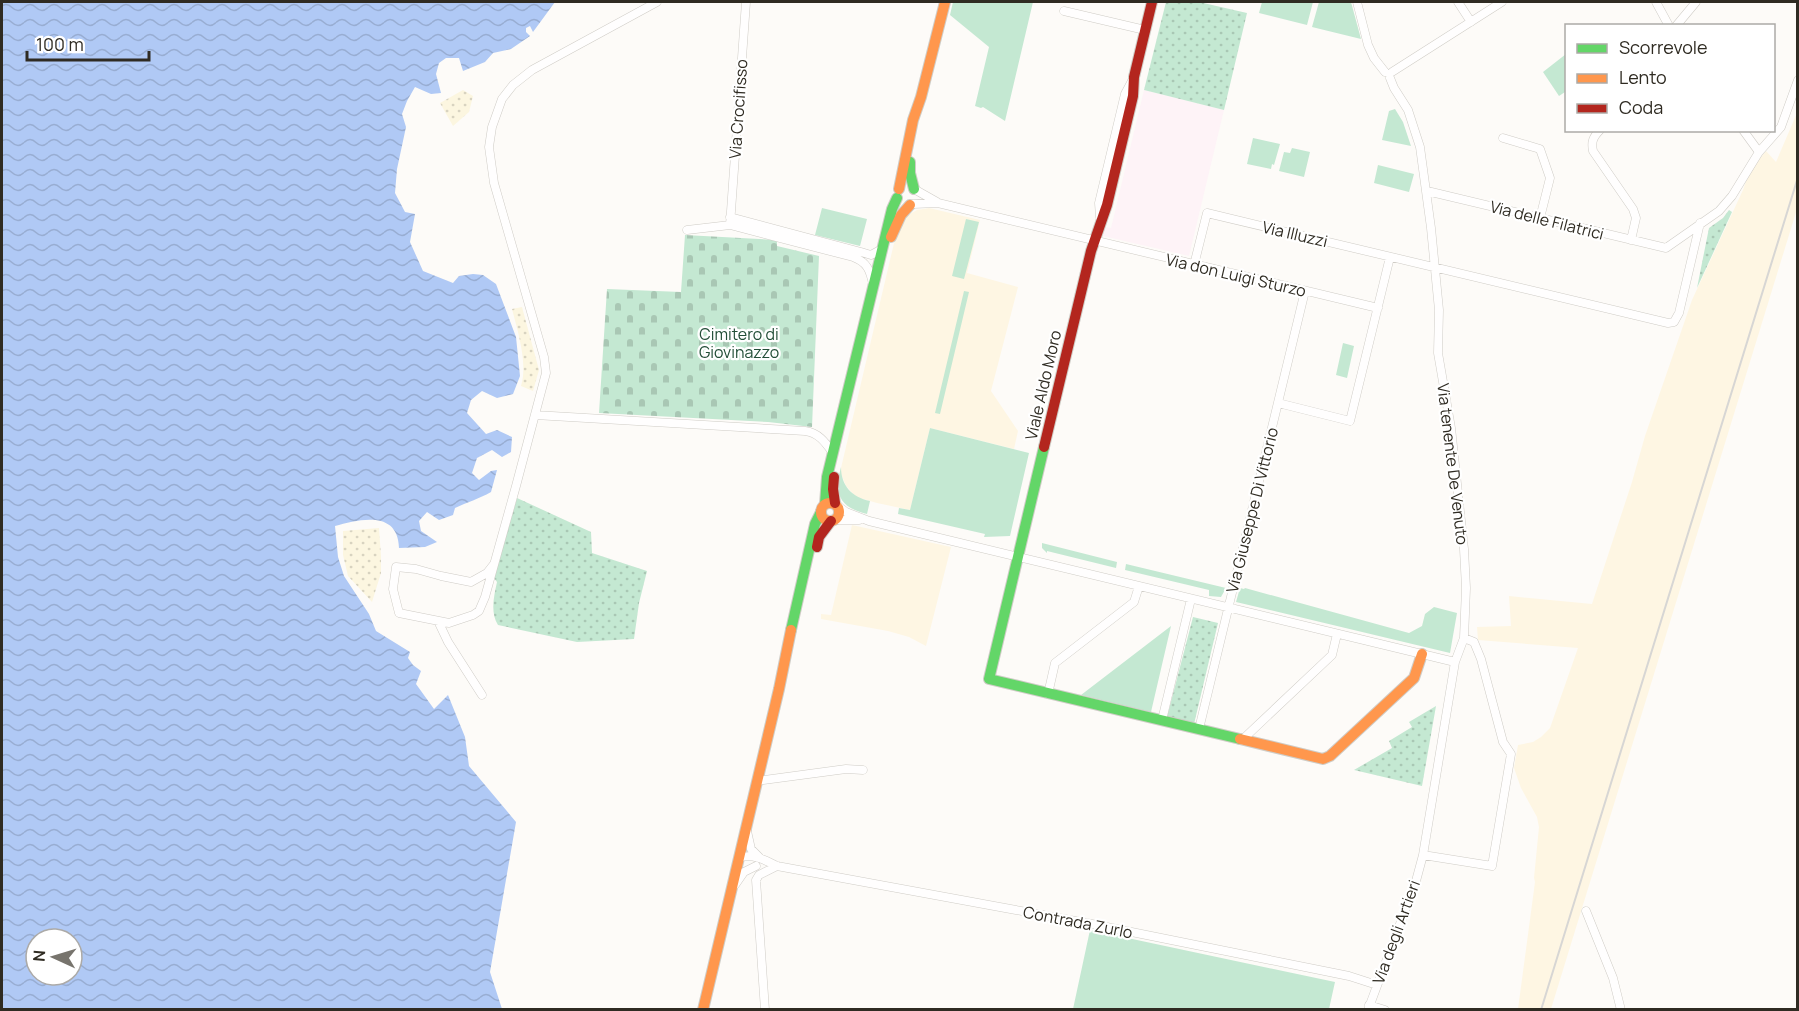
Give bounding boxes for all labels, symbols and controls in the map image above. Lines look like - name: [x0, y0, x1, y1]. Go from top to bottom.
- scale bar: [27, 24, 148, 62]
- legend: [1565, 24, 1775, 132]
- text: 100 m: [36, 32, 84, 56]
- text: Scorrevole: [1619, 35, 1708, 59]
- street label: Via Crocifisso: [724, 58, 752, 160]
- text: Lento: [1619, 65, 1667, 89]
- text: Coda: [1619, 95, 1663, 119]
- street label: Via delle Filatrici: [1488, 195, 1606, 245]
- street label: Via Illuzzi: [1260, 216, 1330, 252]
- street label: Via don Luigi Sturzo: [1164, 248, 1308, 302]
- park label: Cimitero di Giovinazzo: [699, 323, 779, 363]
- street label: Viale Aldo Moro: [1020, 328, 1066, 442]
- street label: Via tenente De Venuto: [1432, 382, 1474, 546]
- street label: Via Giuseppe Di Vittorio: [1221, 425, 1283, 595]
- street label: Via degli Artieri: [1367, 877, 1425, 987]
- street label: Contrada Zurlo: [1021, 901, 1135, 943]
- north arrow: [24, 927, 84, 987]
- text: N: [28, 949, 50, 962]

